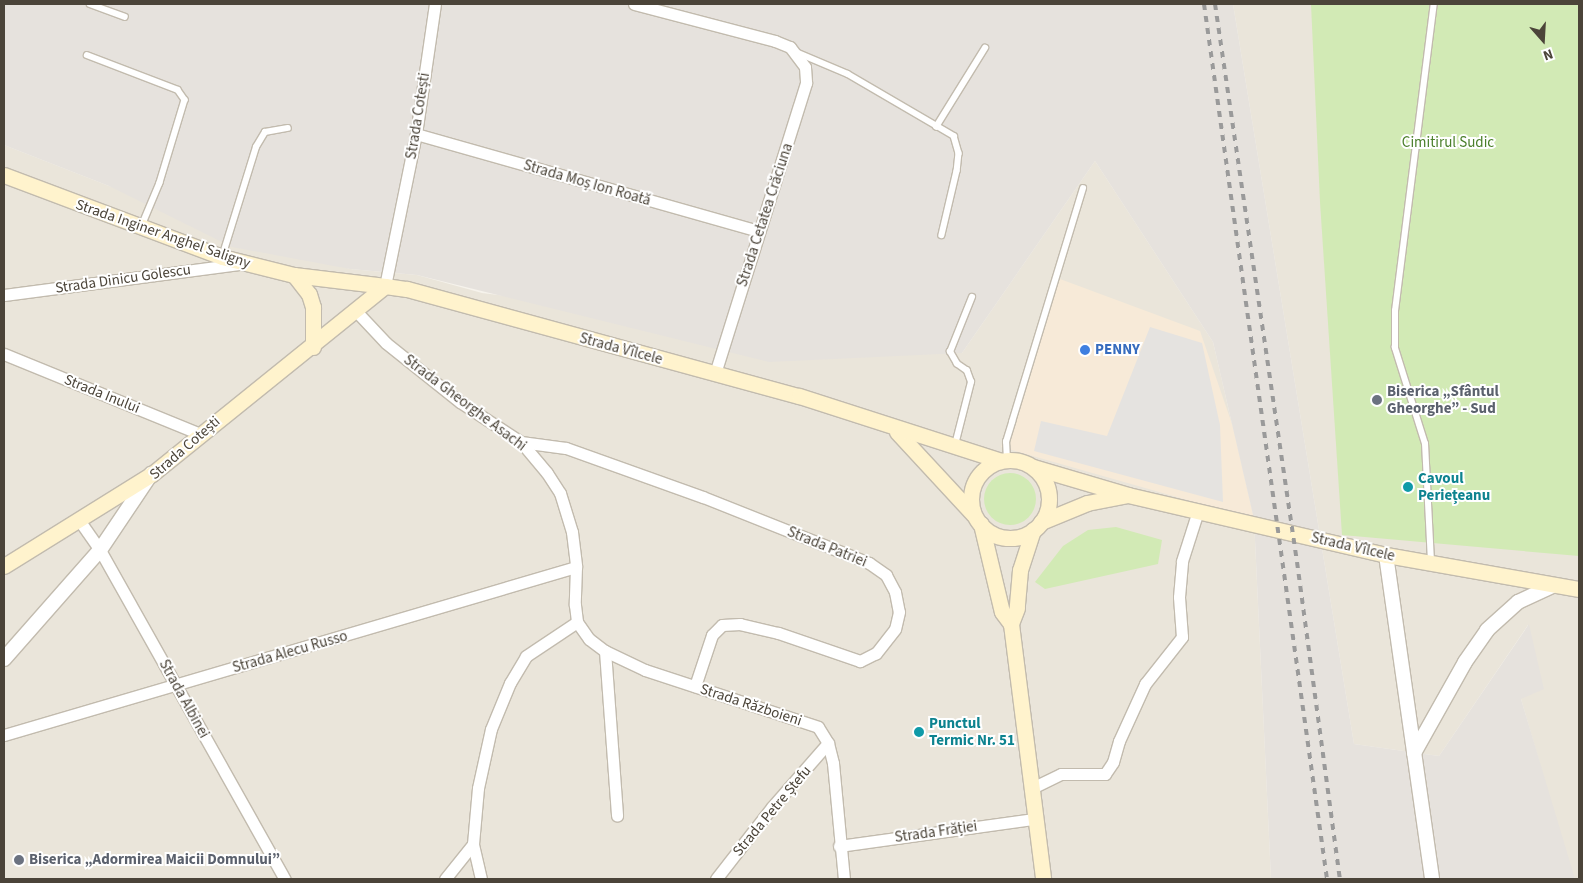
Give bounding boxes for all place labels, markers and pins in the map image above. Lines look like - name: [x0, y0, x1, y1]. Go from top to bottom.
- place label: PENNY: [1095, 341, 1140, 359]
- marker: PENNY: [1079, 344, 1091, 356]
- place label: Biserica „Sfântul Gheorghe” - Sud: [1387, 382, 1499, 417]
- marker: Biserica „Sfântul Gheorghe” - Sud: [1371, 394, 1383, 406]
- place label: Cavoul Periețeanu: [1418, 469, 1490, 504]
- marker: Cavoul Periețeanu: [1402, 481, 1414, 493]
- place label: Punctul Termic Nr. 51: [929, 714, 1015, 749]
- marker: Punctul Termic Nr. 51: [913, 726, 925, 738]
- place label: Biserica „Adormirea Maicii Domnului”: [29, 851, 280, 869]
- marker: Biserica „Adormirea Maicii Domnului”: [13, 854, 25, 866]

